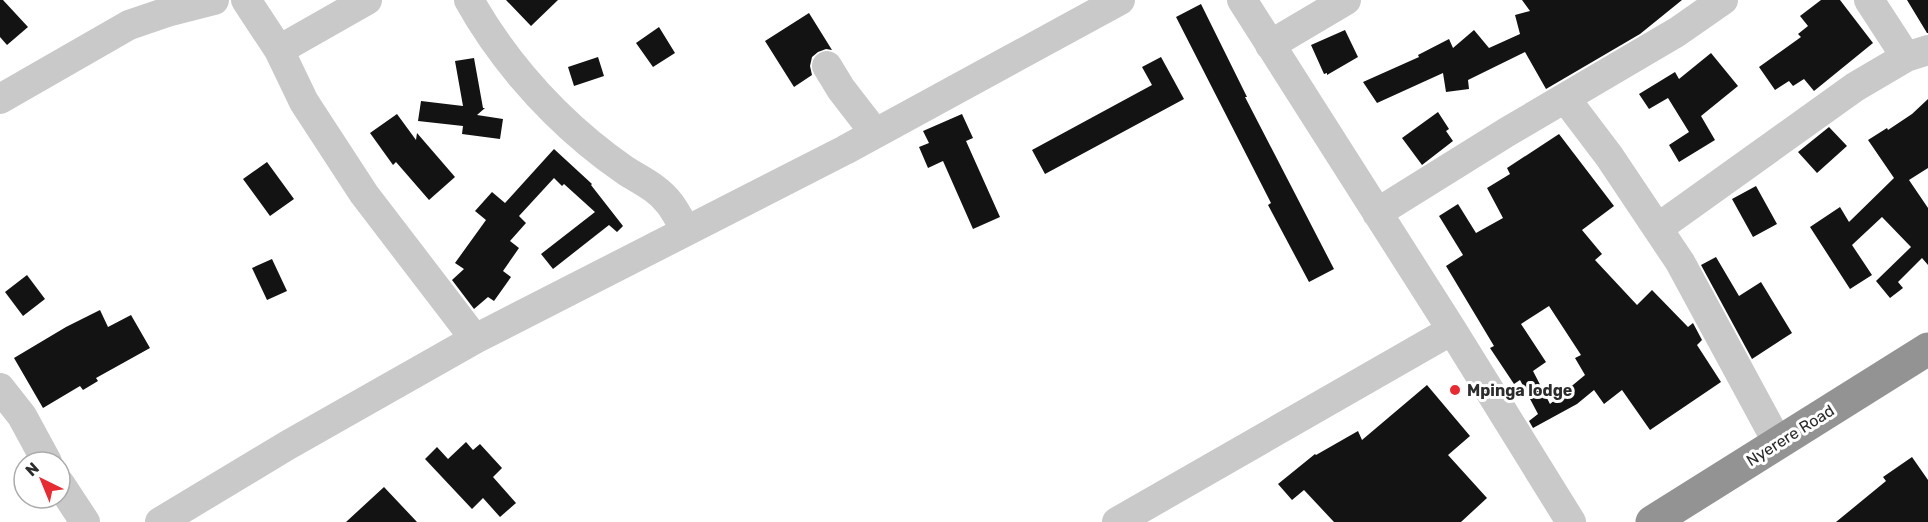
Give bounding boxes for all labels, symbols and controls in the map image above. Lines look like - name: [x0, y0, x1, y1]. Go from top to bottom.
- place label: Mpinga lodge: [1467, 381, 1572, 400]
- marker: Mpinga lodge: [1448, 383, 1462, 397]
- street label: Nyerere Road: [1743, 401, 1838, 470]
- north arrow: [12, 450, 72, 510]
- text: N: [21, 459, 43, 480]

